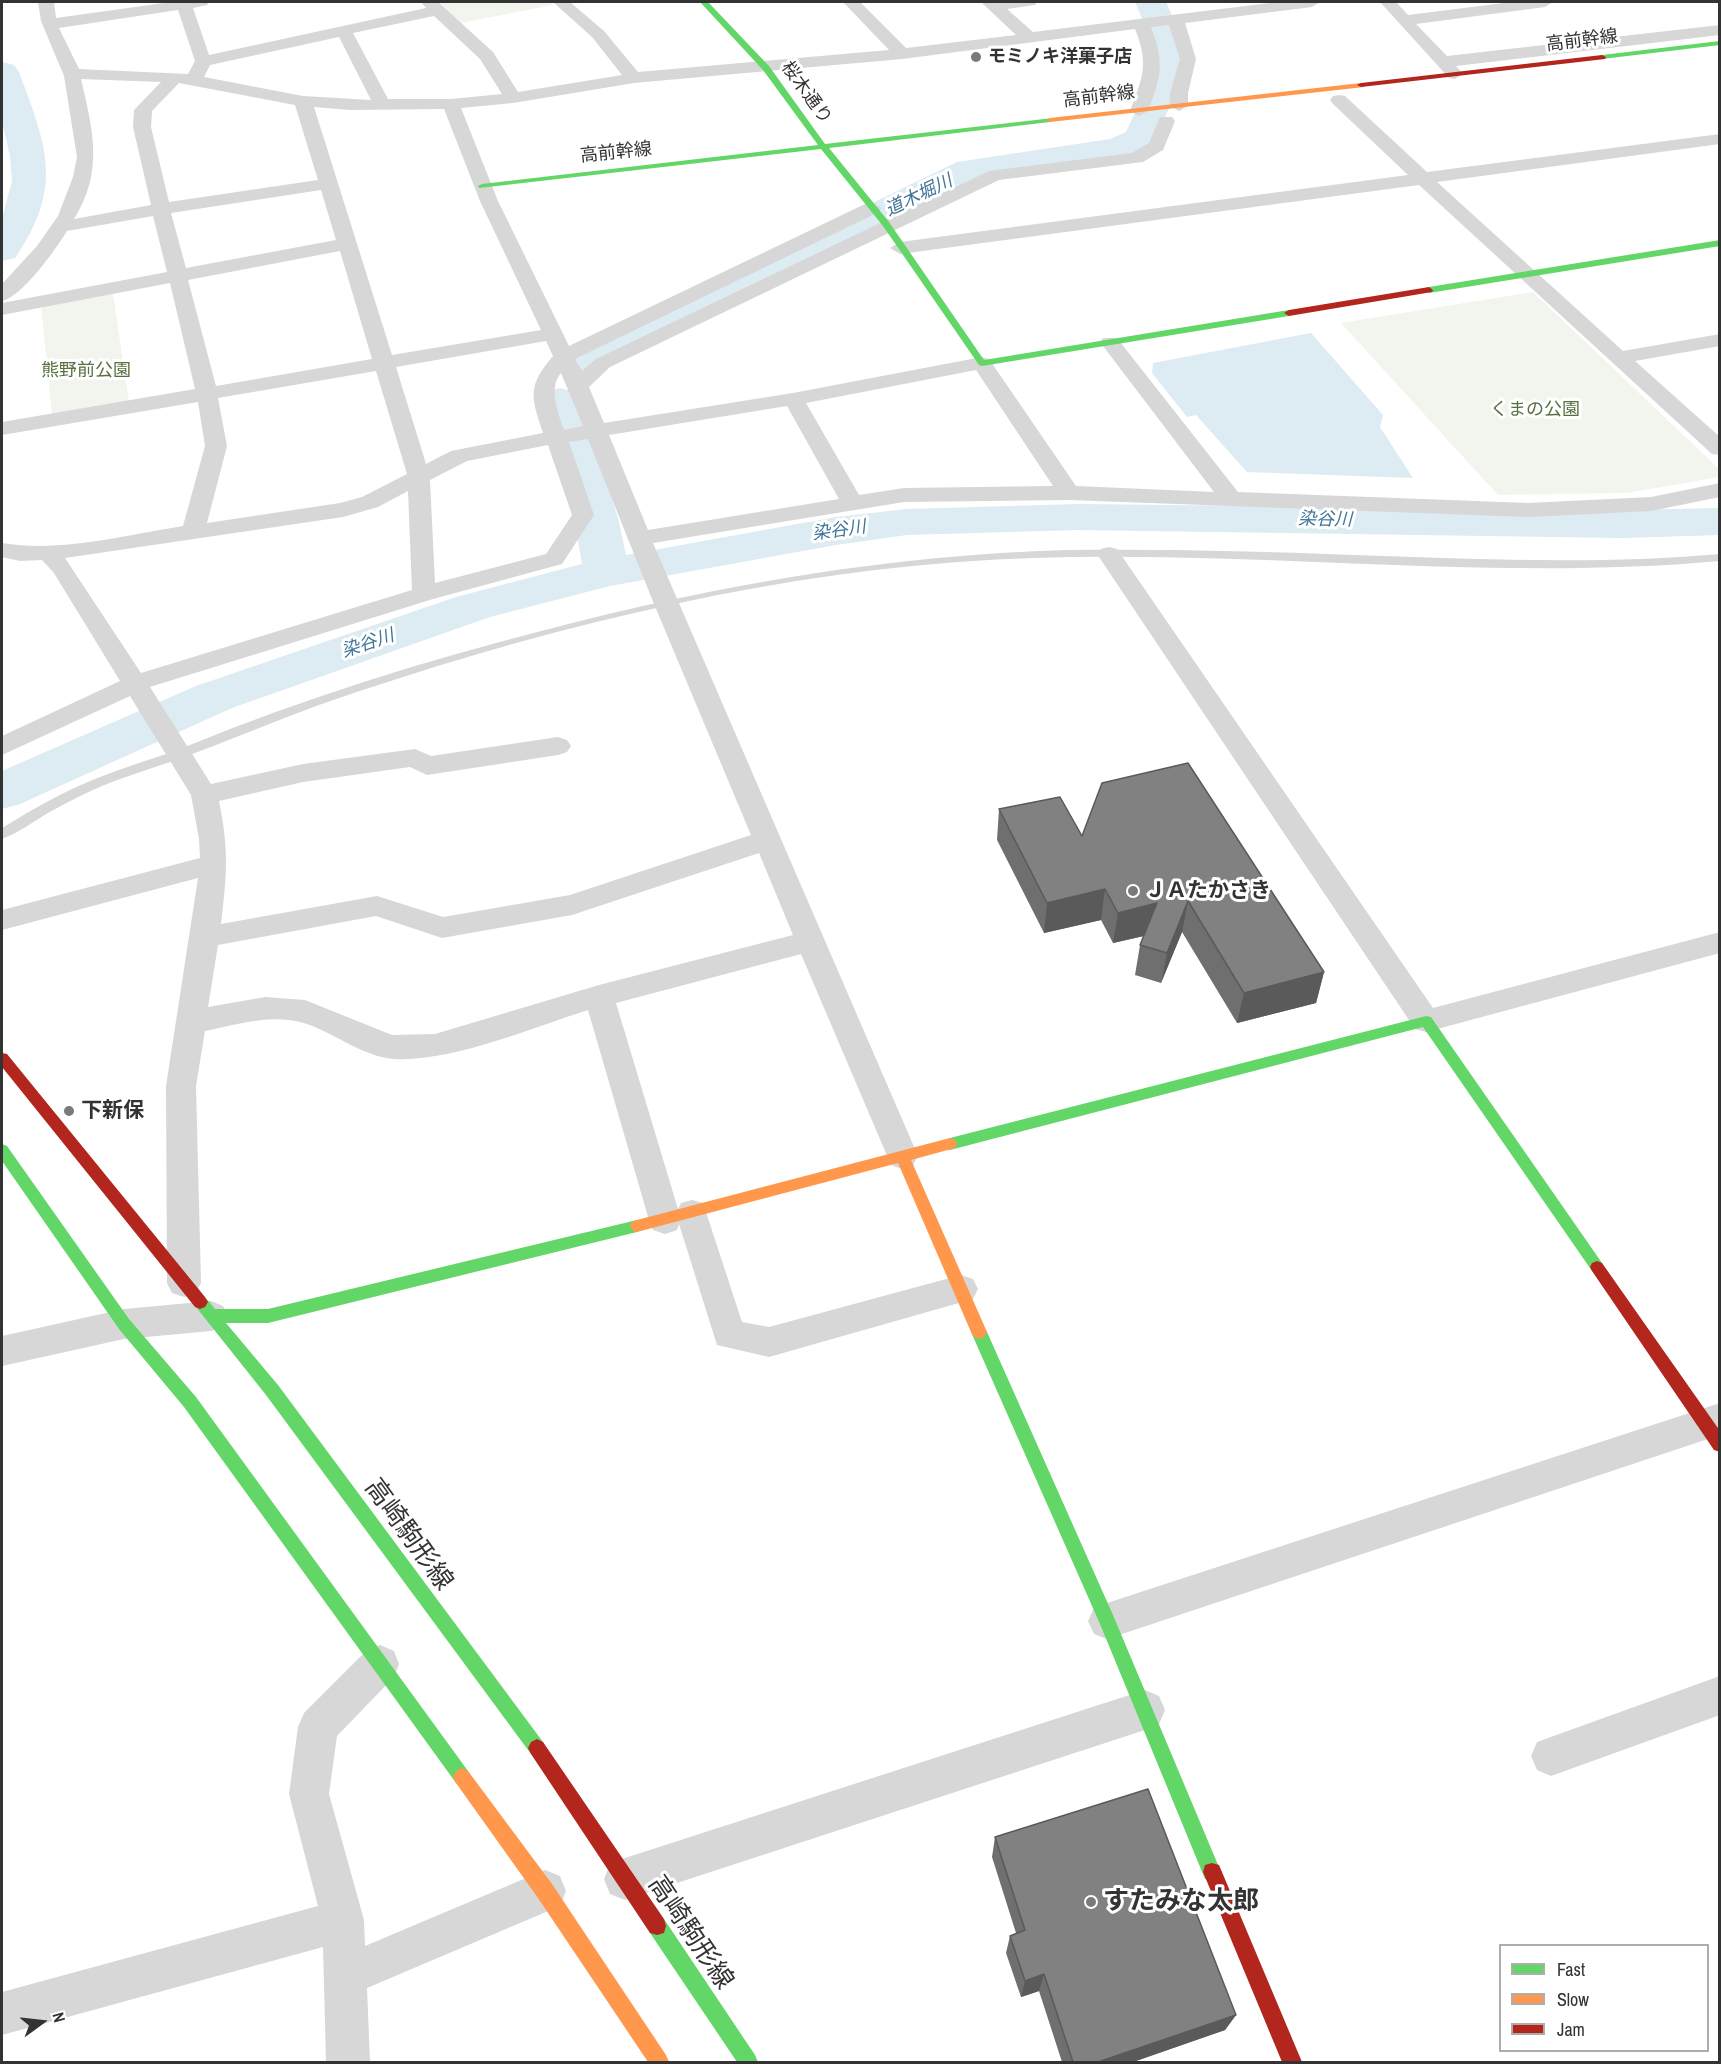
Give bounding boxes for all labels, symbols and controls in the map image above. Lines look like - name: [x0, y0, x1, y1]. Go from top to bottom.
- street label: 高前幹線: [1545, 26, 1619, 56]
- place label: モミノキ洋菓子店: [988, 46, 1132, 68]
- marker: モミノキ洋菓子店: [969, 50, 983, 64]
- street label: 桜木通り: [776, 58, 836, 128]
- street label: 高前幹線: [1062, 82, 1136, 112]
- street label: 高前幹線: [579, 138, 653, 168]
- water label: 道木堀川: [882, 171, 956, 221]
- park label: 熊野前公園: [41, 360, 131, 382]
- park label: くまの公園: [1490, 399, 1580, 421]
- water label: 染谷川: [1298, 509, 1352, 531]
- water label: 染谷川: [811, 517, 867, 545]
- water label: 染谷川: [339, 625, 397, 663]
- place label: ＪＡたかさき: [1145, 878, 1271, 904]
- marker: ＪＡたかさき: [1126, 884, 1140, 898]
- place label: 下新保: [81, 1098, 144, 1124]
- marker: 下新保: [62, 1104, 76, 1118]
- street label: 高崎駒形線: [357, 1473, 459, 1597]
- street label: 高崎駒形線: [641, 1870, 739, 1996]
- place label: すたみな太郎: [1103, 1886, 1259, 1918]
- marker: すたみな太郎: [1084, 1895, 1098, 1909]
- legend: [1499, 1944, 1709, 2052]
- text: Fast: [1557, 1957, 1585, 1982]
- text: Slow: [1557, 1987, 1589, 2012]
- north arrow: [12, 1992, 72, 2052]
- text: N: [48, 2010, 71, 2025]
- text: Jam: [1557, 2017, 1585, 2042]

